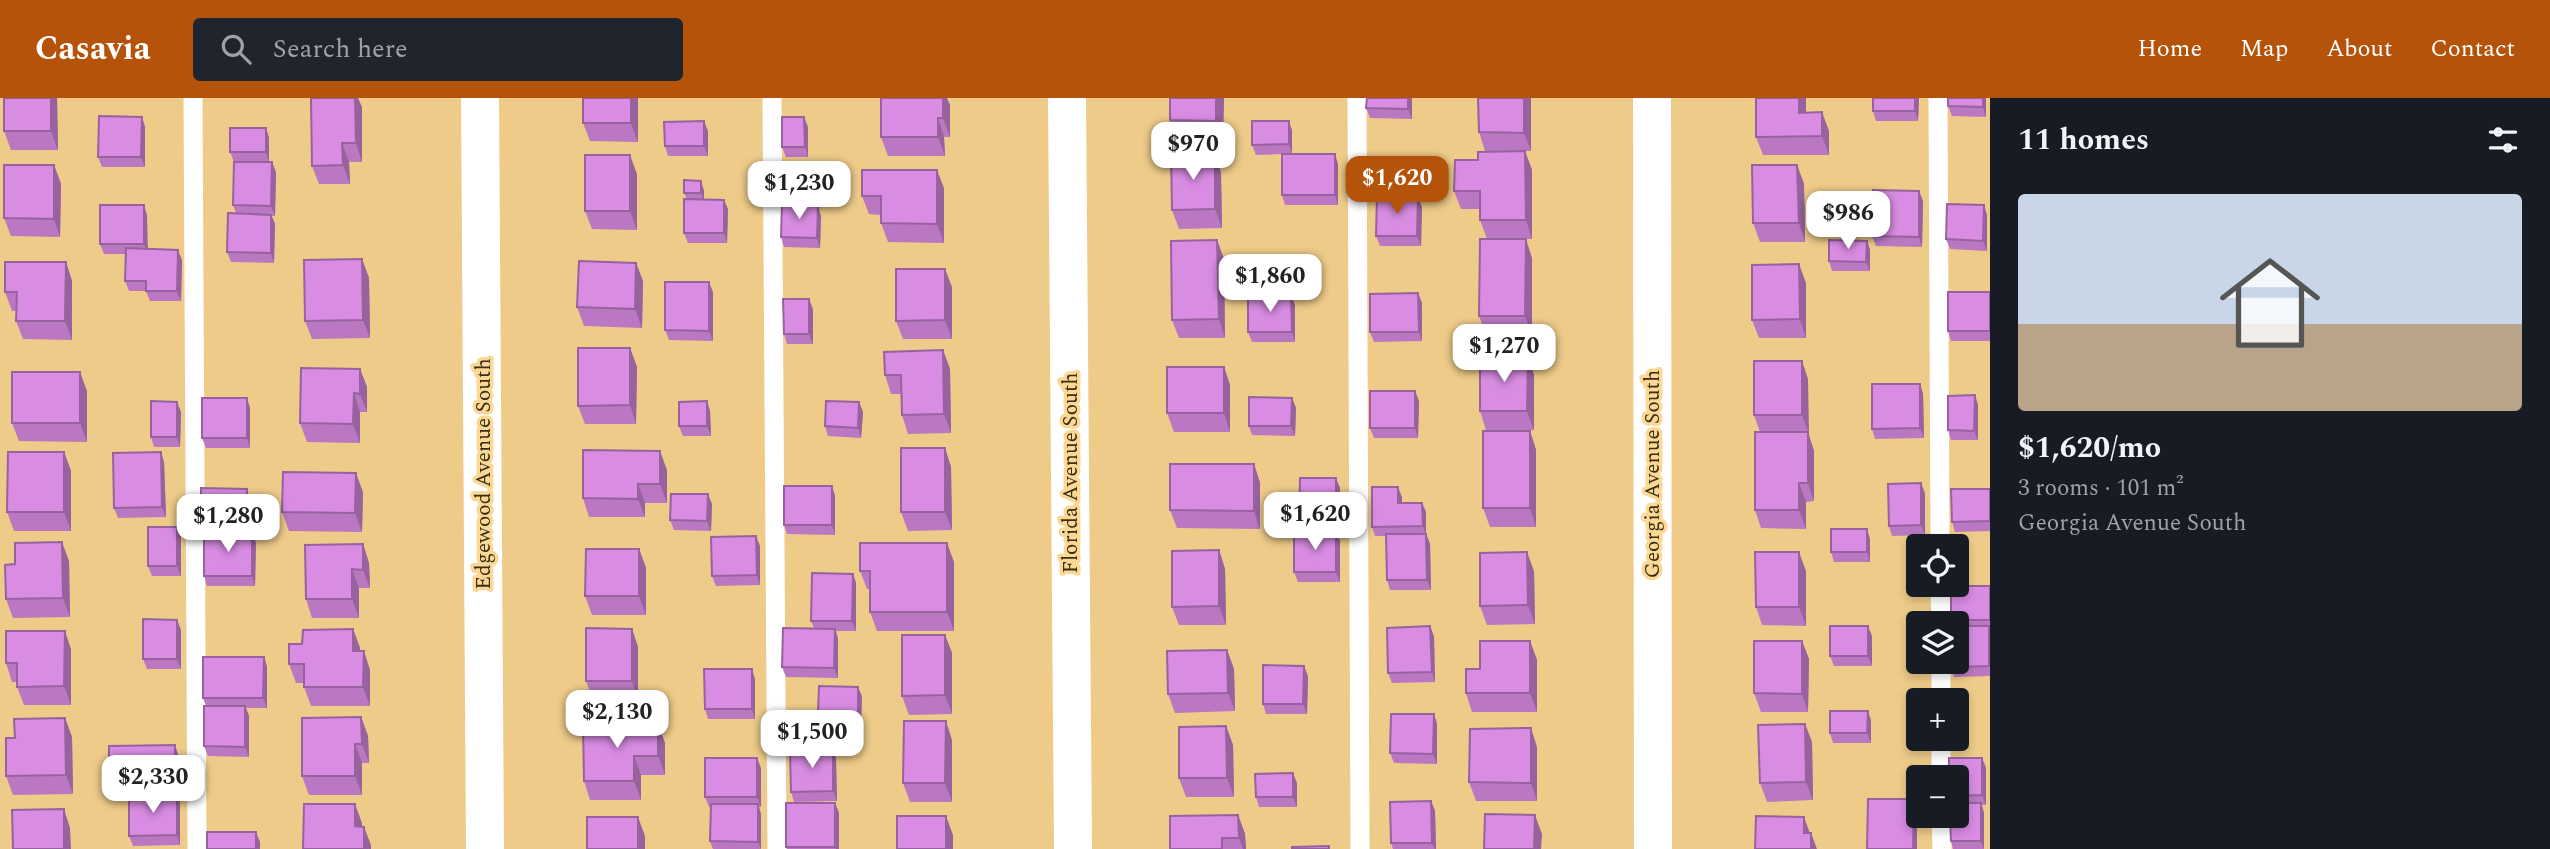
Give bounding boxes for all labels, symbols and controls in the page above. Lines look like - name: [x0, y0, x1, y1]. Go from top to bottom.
- search box: [193, 18, 683, 81]
- text: Casavia: [35, 24, 151, 74]
- text: Search here: [273, 29, 408, 69]
- icon: search: [217, 30, 255, 68]
- text: Home: [2137, 31, 2202, 67]
- text: Map: [2240, 31, 2288, 67]
- text: About: [2326, 31, 2392, 67]
- text: Contact: [2430, 31, 2515, 67]
- text: 11 homes: [2018, 117, 2149, 163]
- icon: filters: [2484, 121, 2522, 159]
- pin: $970: [1152, 122, 1234, 182]
- text: $970: [1167, 127, 1219, 162]
- pin: $1,620: [1340, 156, 1454, 216]
- text: $1,620: [1362, 161, 1432, 196]
- pin: $1,230: [742, 162, 856, 221]
- text: $1,230: [764, 166, 834, 201]
- pin: $986: [1807, 192, 1889, 251]
- text: $986: [1822, 196, 1874, 231]
- icon: home: [2207, 240, 2333, 366]
- pin: $1,860: [1213, 254, 1327, 314]
- text: $1,860: [1235, 259, 1305, 294]
- pin: $1,270: [1447, 324, 1561, 384]
- text: $1,270: [1469, 329, 1539, 364]
- street label: Edgewood Avenue South: [468, 358, 500, 590]
- street label: Georgia Avenue South: [1637, 370, 1669, 578]
- street label: Florida Avenue South: [1055, 372, 1087, 574]
- text: $1,620/mo: [2018, 425, 2161, 471]
- text: 3 rooms · 101 m²: [2018, 471, 2184, 506]
- pin: $1,620: [1258, 492, 1372, 552]
- pin: $1,280: [171, 494, 285, 554]
- text: $1,620: [1280, 497, 1350, 532]
- text: $1,280: [193, 499, 263, 534]
- text: Georgia Avenue South: [2018, 506, 2246, 541]
- map controls: [1906, 534, 1969, 828]
- button: locate: [1906, 534, 1969, 597]
- button: layers: [1906, 611, 1969, 674]
- button: +: [1906, 688, 1969, 751]
- pin: $2,130: [560, 690, 674, 750]
- text: $2,130: [582, 695, 652, 730]
- pin: $1,500: [755, 710, 869, 770]
- text: $1,500: [777, 715, 847, 750]
- pin: $2,330: [96, 756, 210, 815]
- text: $2,330: [118, 760, 188, 795]
- button: −: [1906, 765, 1969, 828]

